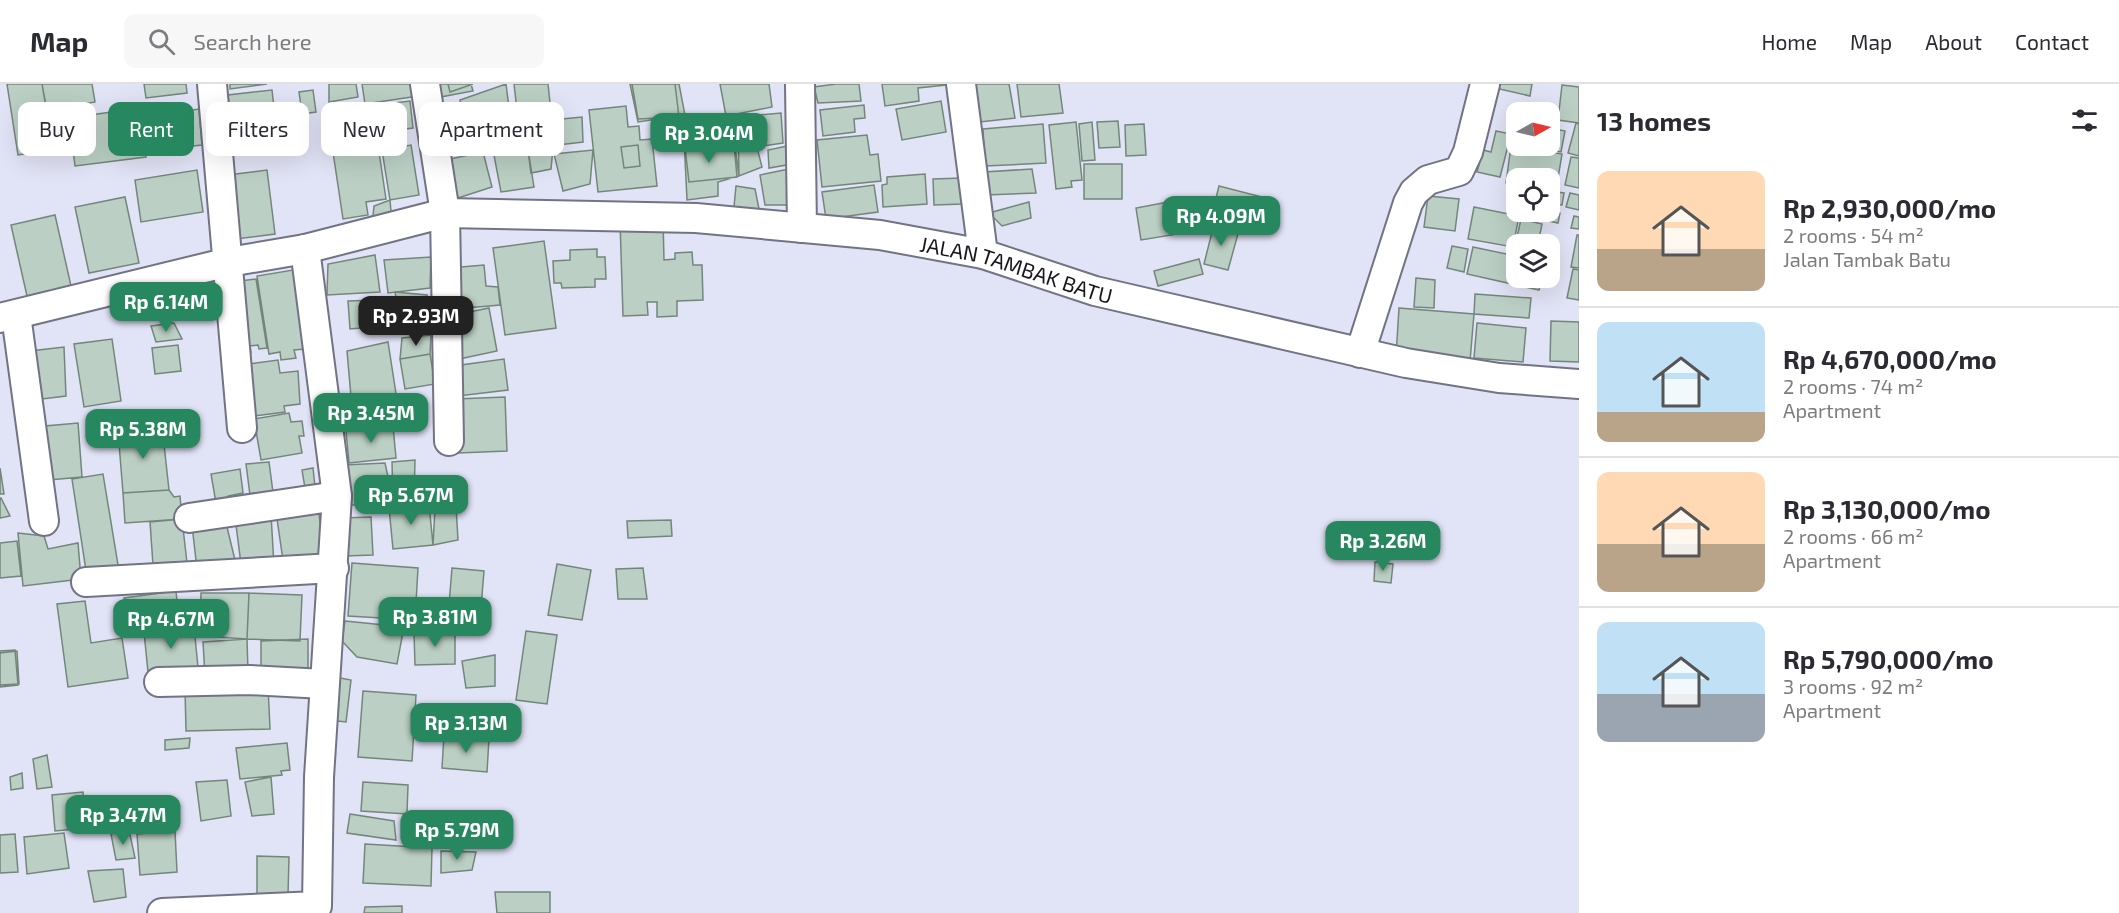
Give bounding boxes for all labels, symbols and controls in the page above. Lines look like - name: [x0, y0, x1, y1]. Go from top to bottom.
- search box: [124, 14, 544, 68]
- text: Map: [30, 24, 88, 58]
- icon: search: [145, 25, 178, 58]
- text: Search here: [193, 28, 312, 54]
- text: Home: [1761, 29, 1817, 54]
- text: Map: [1850, 29, 1892, 54]
- text: About: [1925, 29, 1982, 54]
- text: Contact: [2015, 29, 2089, 54]
- chip: Buy: [18, 102, 96, 156]
- chip: Rent: [108, 102, 194, 156]
- chip: Filters: [206, 102, 309, 156]
- chip: New: [321, 102, 407, 156]
- chip: Apartment: [419, 102, 564, 156]
- north arrow: [1506, 102, 1560, 156]
- map controls: [1506, 102, 1560, 288]
- icon: filters: [2068, 104, 2101, 137]
- text: 13 homes: [1597, 105, 1711, 136]
- pin: Rp 3.04M: [647, 113, 771, 164]
- text: Rp 3.04M: [664, 120, 754, 144]
- button: locate: [1506, 168, 1560, 222]
- text: Rp 2,930,000/mo: [1783, 192, 1996, 223]
- icon: home: [1645, 195, 1717, 267]
- pin: Rp 4.09M: [1159, 196, 1283, 247]
- text: Rp 4.09M: [1176, 203, 1266, 227]
- text: 2 rooms · 54 m²: [1783, 223, 1924, 247]
- street label: JALAN TAMBAK BATU: [918, 230, 1115, 307]
- button: layers: [1506, 234, 1560, 288]
- text: Jalan Tambak Batu: [1783, 247, 1951, 271]
- pin: Rp 6.14M: [104, 282, 228, 333]
- text: Rp 6.14M: [124, 289, 208, 313]
- pin: Rp 2.93M: [354, 296, 478, 347]
- text: Rp 2.93M: [372, 303, 460, 327]
- text: Rp 4,670,000/mo: [1783, 343, 1997, 374]
- icon: home: [1645, 346, 1717, 418]
- text: 2 rooms · 74 m²: [1783, 374, 1923, 398]
- pin: Rp 3.45M: [309, 393, 433, 444]
- text: Apartment: [1783, 398, 1881, 422]
- text: Rp 3.45M: [327, 400, 415, 424]
- pin: Rp 5.38M: [81, 409, 205, 460]
- text: Rp 5.38M: [99, 416, 187, 440]
- pin: Rp 5.67M: [349, 475, 473, 526]
- text: Rp 5.67M: [368, 482, 454, 506]
- text: Rp 3,130,000/mo: [1783, 493, 1991, 524]
- icon: home: [1645, 496, 1717, 568]
- pin: Rp 3.26M: [1321, 521, 1445, 572]
- text: 2 rooms · 66 m²: [1783, 524, 1924, 548]
- text: Rp 3.26M: [1339, 528, 1427, 552]
- text: Apartment: [1783, 548, 1881, 572]
- pin: Rp 3.81M: [373, 597, 497, 648]
- pin: Rp 4.67M: [109, 599, 233, 650]
- text: Rp 3.81M: [393, 604, 477, 628]
- text: Rp 4.67M: [127, 606, 215, 630]
- text: Rp 5,790,000/mo: [1783, 643, 1994, 674]
- icon: home: [1645, 646, 1717, 718]
- text: 3 rooms · 92 m²: [1783, 674, 1923, 698]
- text: Apartment: [1783, 698, 1881, 722]
- pin: Rp 3.13M: [404, 703, 528, 754]
- text: Rp 3.13M: [425, 710, 507, 734]
- pin: Rp 3.47M: [61, 795, 185, 846]
- text: Rp 3.47M: [80, 802, 167, 826]
- pin: Rp 5.79M: [395, 810, 519, 861]
- text: Rp 5.79M: [414, 817, 500, 841]

